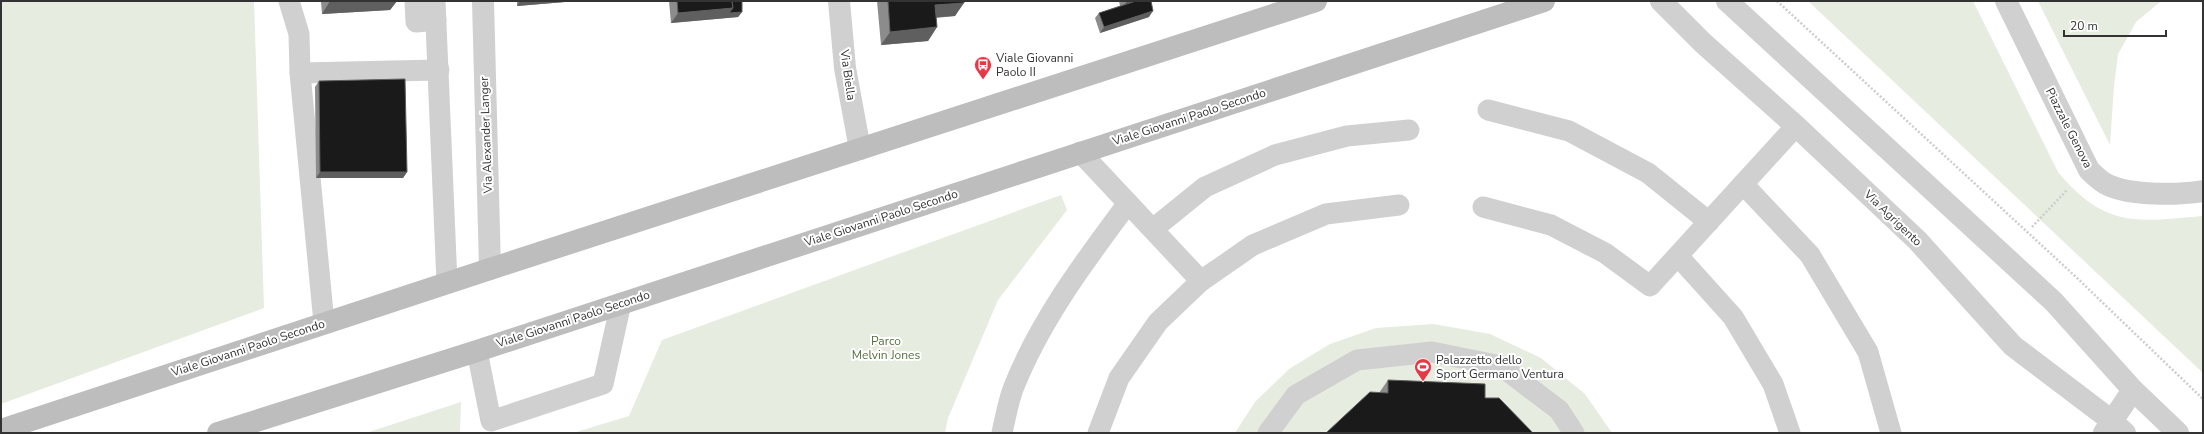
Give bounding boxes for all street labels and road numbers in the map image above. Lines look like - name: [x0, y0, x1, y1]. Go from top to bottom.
- street label: Via Biella: [836, 48, 859, 101]
- street label: Via Alexander Langer: [476, 76, 496, 195]
- street label: Viale Giovanni Paolo Secondo: [1109, 85, 1268, 150]
- street label: Piazzale Genova: [2042, 85, 2096, 171]
- street label: Viale Giovanni Paolo Secondo: [801, 186, 960, 251]
- street label: Via Agrigento: [1860, 186, 1926, 250]
- street label: Viale Giovanni Paolo Secondo: [493, 287, 652, 352]
- street label: Viale Giovanni Paolo Secondo: [168, 316, 327, 381]

